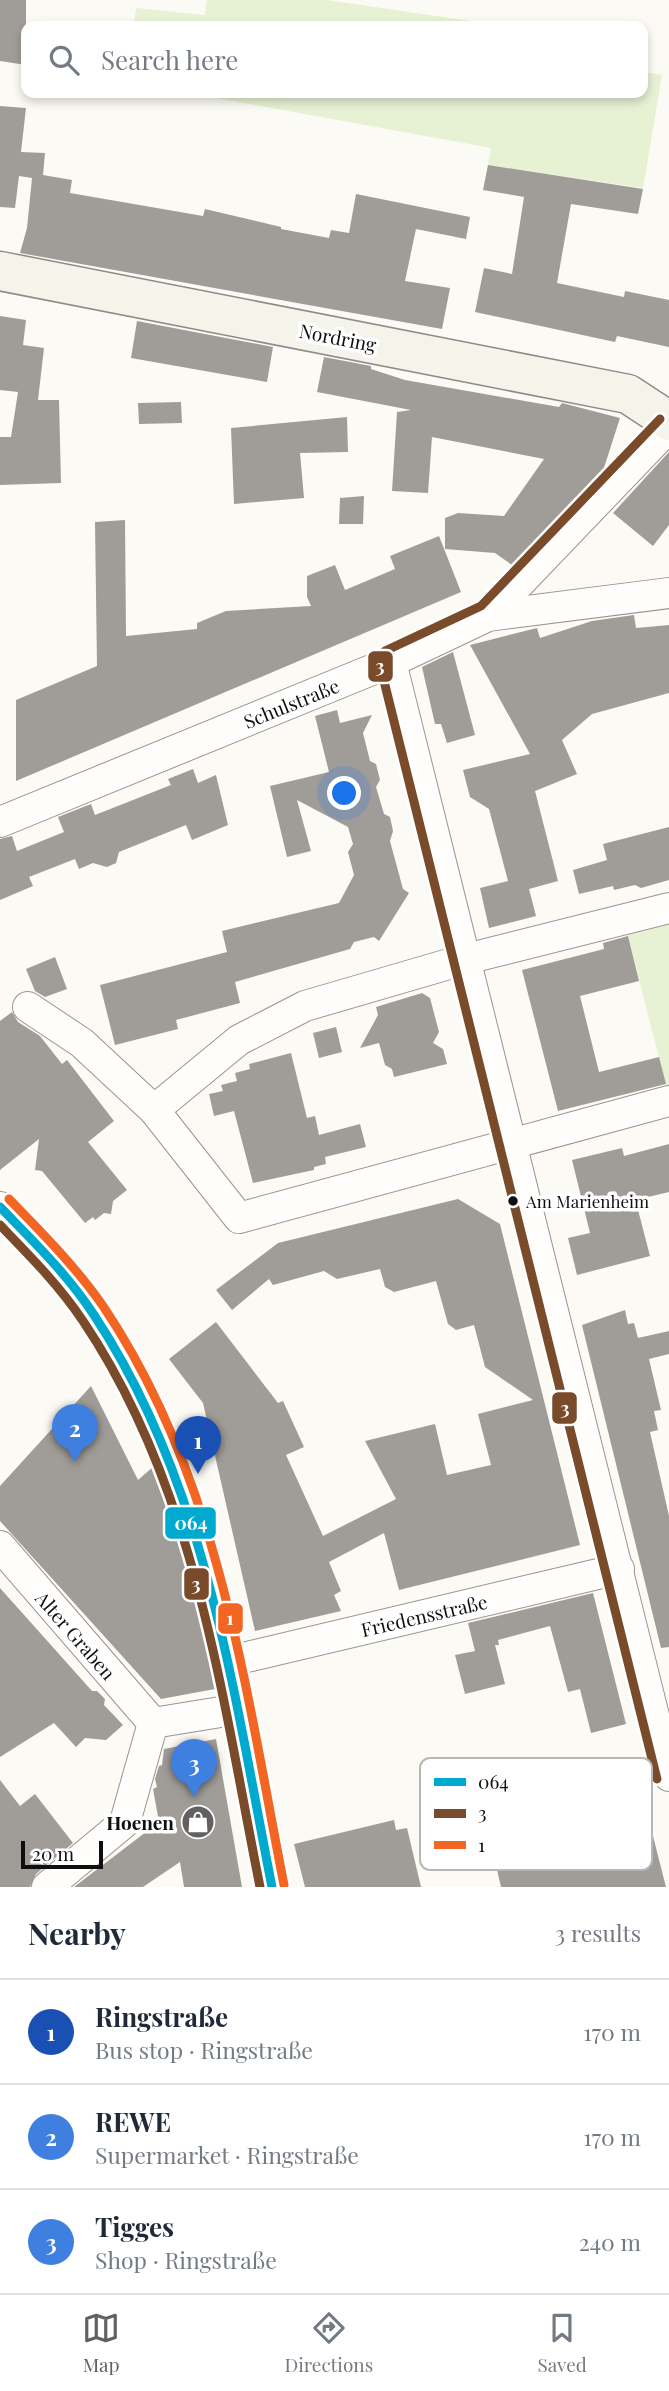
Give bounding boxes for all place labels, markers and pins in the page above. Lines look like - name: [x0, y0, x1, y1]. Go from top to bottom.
- place label: Am Marienheim: [525, 1190, 649, 1212]
- marker: Am Marienheim: [506, 1194, 520, 1208]
- pin: 2: [52, 1404, 98, 1462]
- pin: 1: [175, 1416, 221, 1474]
- pin: 3: [171, 1739, 217, 1797]
- shop icon: Hoenen: [179, 1803, 217, 1841]
- place label: Hoenen: [106, 1809, 174, 1835]

